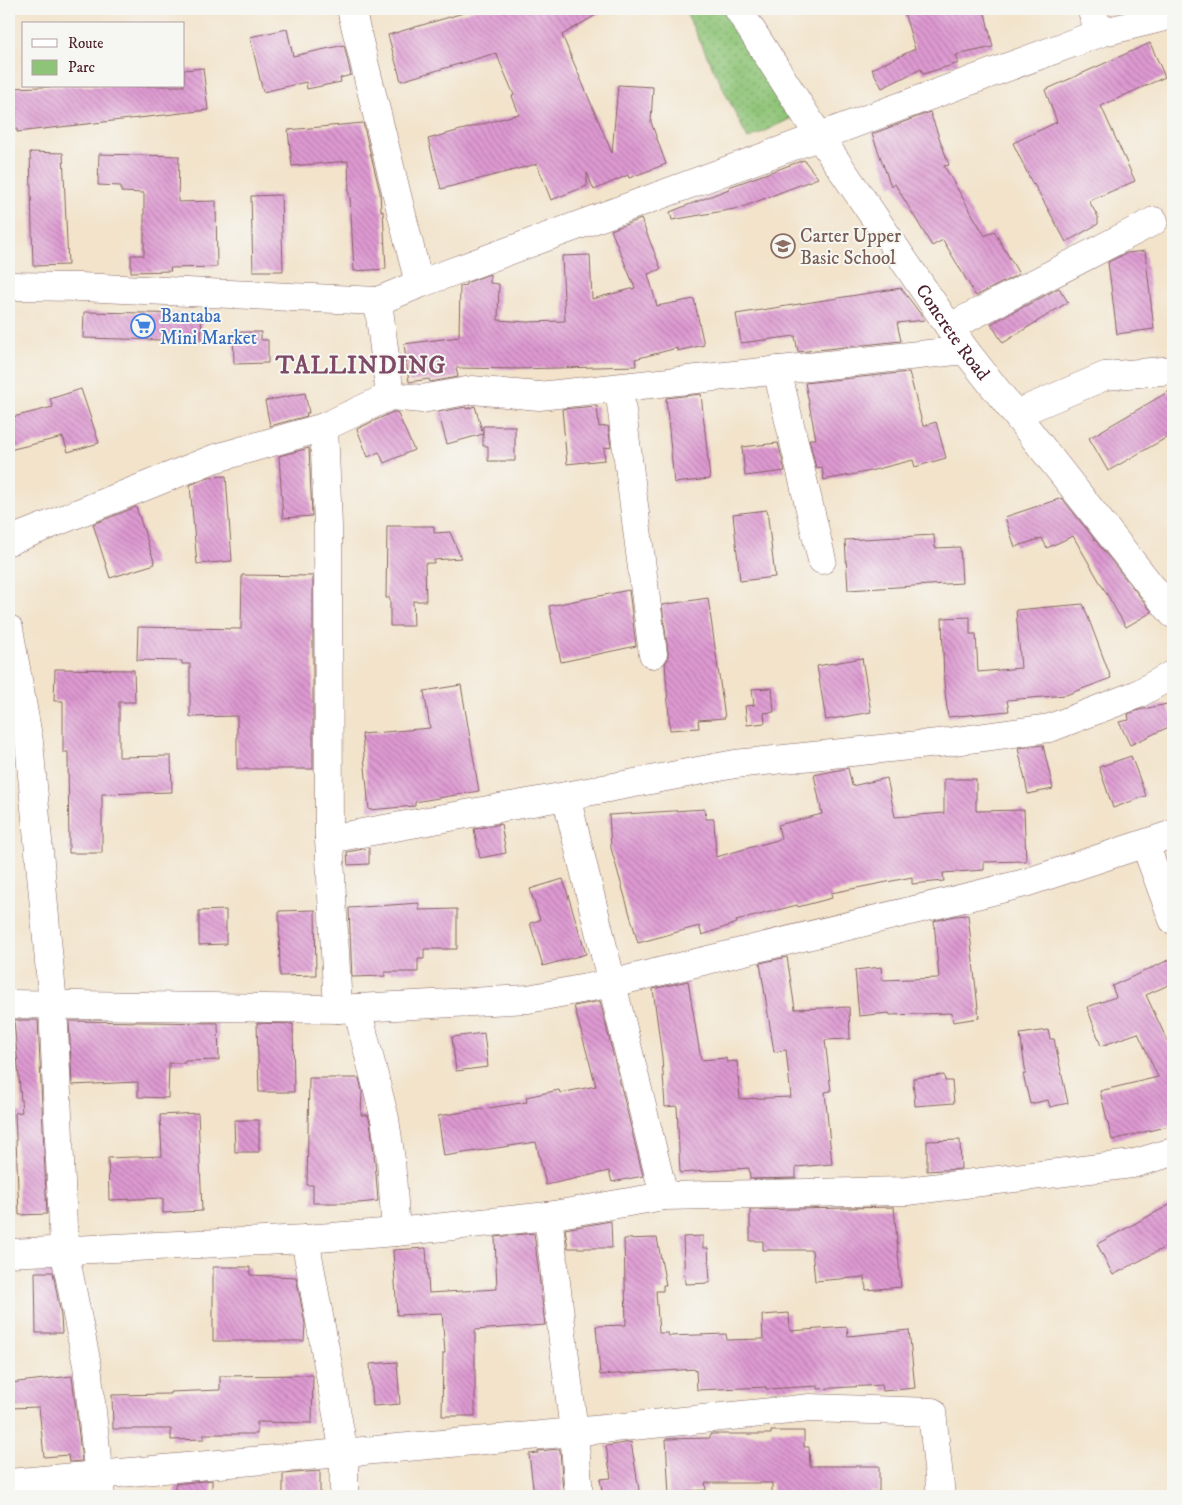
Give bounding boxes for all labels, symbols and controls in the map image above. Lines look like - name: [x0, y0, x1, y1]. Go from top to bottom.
- legend: [22, 22, 185, 88]
- text: Route: [68, 34, 103, 53]
- text: Parc: [68, 58, 96, 77]
- place label: Carter Upper Basic School: [800, 225, 901, 270]
- school or university icon: Carter Upper Basic School: [770, 233, 796, 259]
- street label: Concrete Road: [910, 280, 995, 386]
- place label: Bantaba Mini Market: [160, 305, 257, 350]
- supermarket icon: Bantaba Mini Market: [130, 313, 156, 339]
- district label: TALLINDING: [275, 351, 446, 381]

